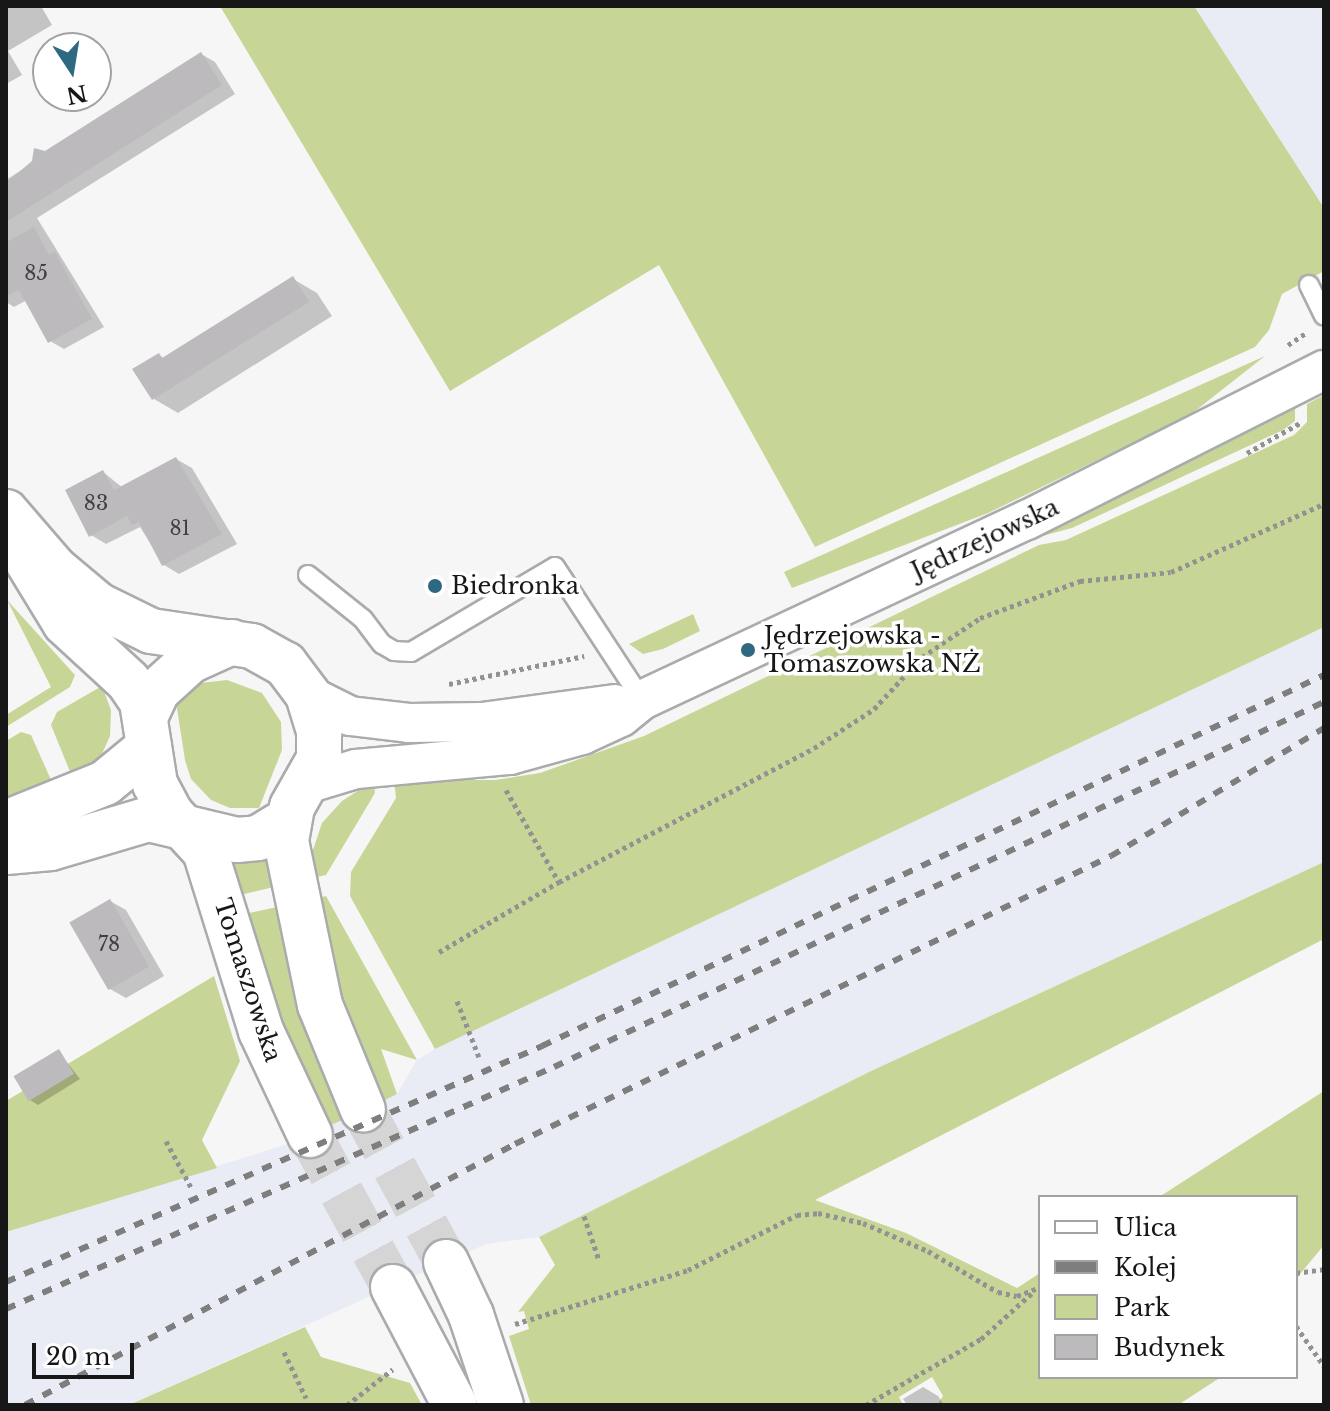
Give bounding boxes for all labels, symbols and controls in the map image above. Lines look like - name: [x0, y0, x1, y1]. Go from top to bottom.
- north arrow: [32, 32, 112, 112]
- text: N: [64, 79, 90, 109]
- house number: 85: [24, 261, 48, 285]
- house number: 83: [84, 491, 108, 515]
- street label: Jędrzejowska: [907, 492, 1063, 586]
- house number: 81: [169, 516, 191, 540]
- place label: Biedronka: [451, 572, 579, 600]
- marker: Biedronka: [426, 577, 444, 595]
- place label: Jędrzejowska - Tomaszowska NŻ: [764, 622, 981, 678]
- marker: Jędrzejowska - Tomaszowska NŻ: [739, 641, 757, 659]
- street label: Tomaszowska: [208, 895, 288, 1065]
- house number: 78: [98, 932, 120, 956]
- legend: [1038, 1195, 1298, 1379]
- text: Ulica: [1114, 1213, 1177, 1242]
- text: Kolej: [1114, 1253, 1177, 1282]
- text: Park: [1114, 1293, 1170, 1322]
- scale bar: [36, 1327, 138, 1377]
- text: Budynek: [1114, 1333, 1225, 1362]
- text: 20 m: [46, 1342, 111, 1371]

